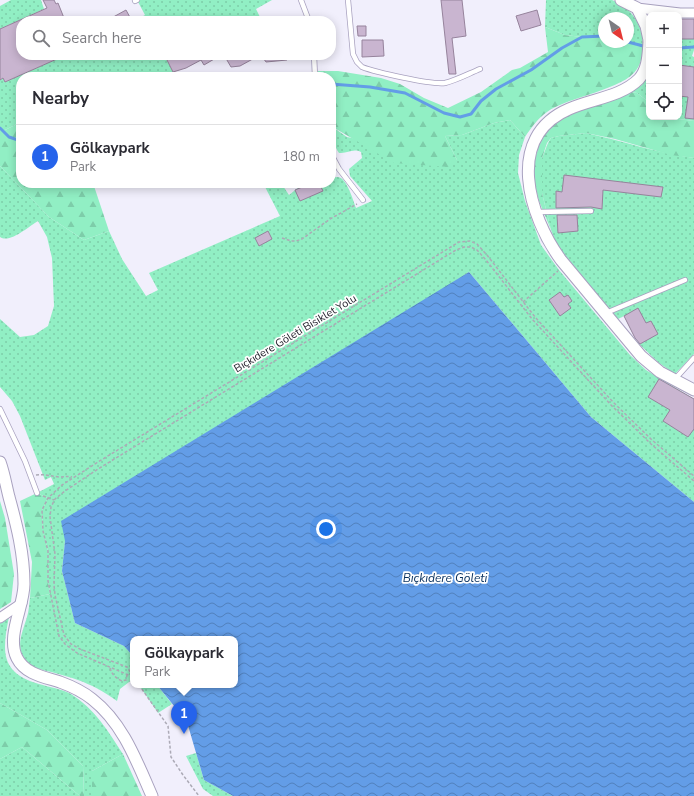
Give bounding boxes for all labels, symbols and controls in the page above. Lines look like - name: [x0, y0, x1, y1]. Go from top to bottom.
- north arrow: [598, 12, 634, 48]
- map controls: [646, 12, 682, 120]
- button: +: [646, 12, 682, 48]
- search box: [16, 16, 336, 60]
- icon: search: [30, 27, 52, 49]
- text: Search here: [62, 28, 142, 48]
- button: −: [646, 48, 682, 84]
- button: locate: [646, 84, 682, 120]
- text: Nearby: [32, 87, 89, 110]
- text: Gölkaypark: [70, 138, 150, 158]
- text: 1: [41, 148, 49, 166]
- text: 180 m: [282, 148, 320, 166]
- text: Park: [70, 158, 96, 176]
- street label: Bıçkıdere Göleti Bisiklet Yolu: [231, 291, 359, 376]
- your location: [316, 519, 336, 539]
- water label: Bıçkıdere Göleti: [403, 570, 487, 586]
- popup: [130, 636, 238, 688]
- text: Gölkaypark: [144, 643, 224, 663]
- text: Park: [144, 663, 170, 681]
- pin: 1: [171, 701, 197, 734]

